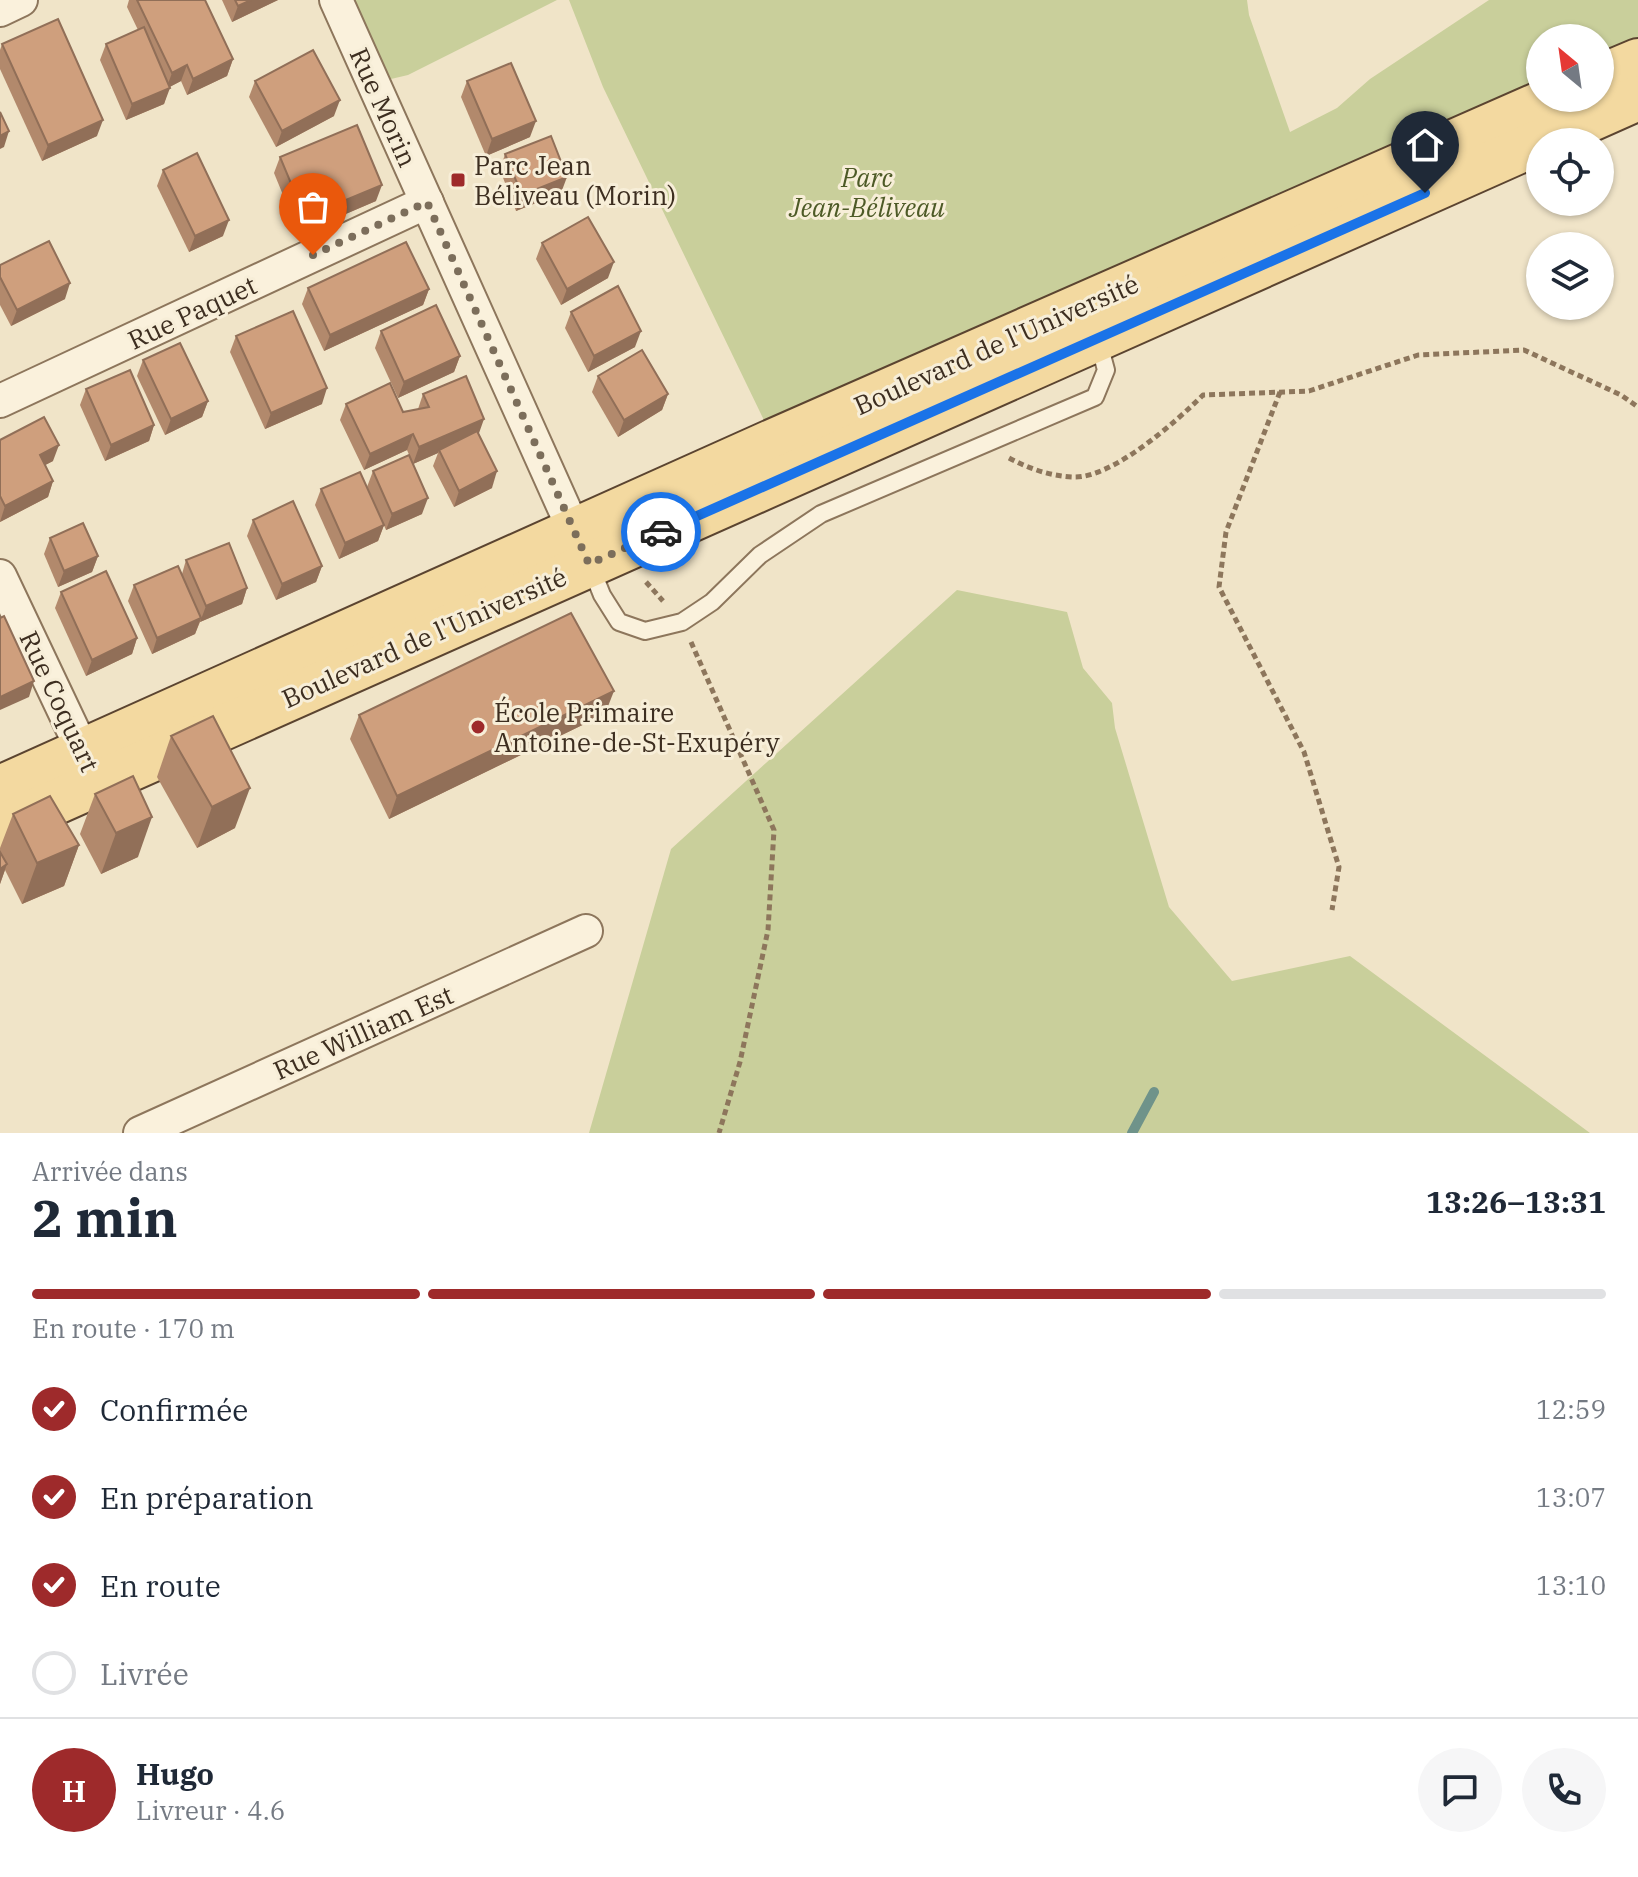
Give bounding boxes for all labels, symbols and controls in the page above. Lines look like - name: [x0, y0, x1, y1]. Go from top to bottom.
- north arrow: [1526, 24, 1614, 112]
- map controls: [1526, 24, 1614, 320]
- street label: Rue Morin: [343, 42, 425, 172]
- pin: [1391, 111, 1459, 193]
- icon: home: [1403, 123, 1447, 167]
- button: locate: [1526, 128, 1614, 216]
- place label: Parc Jean Béliveau (Morin): [474, 148, 676, 212]
- park label: Parc Jean-Béliveau: [788, 160, 945, 224]
- marker: Parc Jean Béliveau (Morin): [449, 171, 467, 189]
- pin: [279, 173, 347, 255]
- icon: bag: [291, 185, 335, 229]
- button: layers: [1526, 232, 1614, 320]
- street label: Boulevard de l'Université: [848, 266, 1144, 422]
- street label: Rue Paquet: [122, 267, 262, 357]
- courier: [621, 492, 701, 572]
- icon: car: [639, 510, 683, 554]
- street label: Boulevard de l'Université: [276, 559, 572, 715]
- street label: Rue Coquart: [13, 625, 107, 777]
- place label: École Primaire Antoine-de-St-Exupéry: [494, 695, 780, 759]
- marker: École Primaire Antoine-de-St-Exupéry: [469, 718, 487, 736]
- street label: Rue William Est: [268, 977, 458, 1087]
- text: Arrivée dans: [32, 1154, 188, 1188]
- text: 13:26–13:31: [1426, 1182, 1606, 1221]
- text: 2 min: [32, 1184, 178, 1251]
- text: En route · 170 m: [32, 1311, 235, 1345]
- icon: check: [32, 1387, 76, 1431]
- text: Confirmée: [100, 1390, 248, 1429]
- text: 12:59: [1536, 1392, 1606, 1426]
- icon: check: [32, 1475, 76, 1519]
- text: En préparation: [100, 1478, 314, 1517]
- text: 13:07: [1536, 1480, 1606, 1514]
- icon: check: [32, 1563, 76, 1607]
- text: En route: [100, 1566, 221, 1605]
- text: 13:10: [1536, 1568, 1606, 1602]
- text: Livrée: [100, 1654, 189, 1693]
- button: chat: [1418, 1748, 1502, 1832]
- button: phone: [1522, 1748, 1606, 1832]
- text: Hugo: [136, 1754, 214, 1793]
- text: H: [62, 1771, 86, 1810]
- text: Livreur · 4.6: [136, 1793, 285, 1827]

